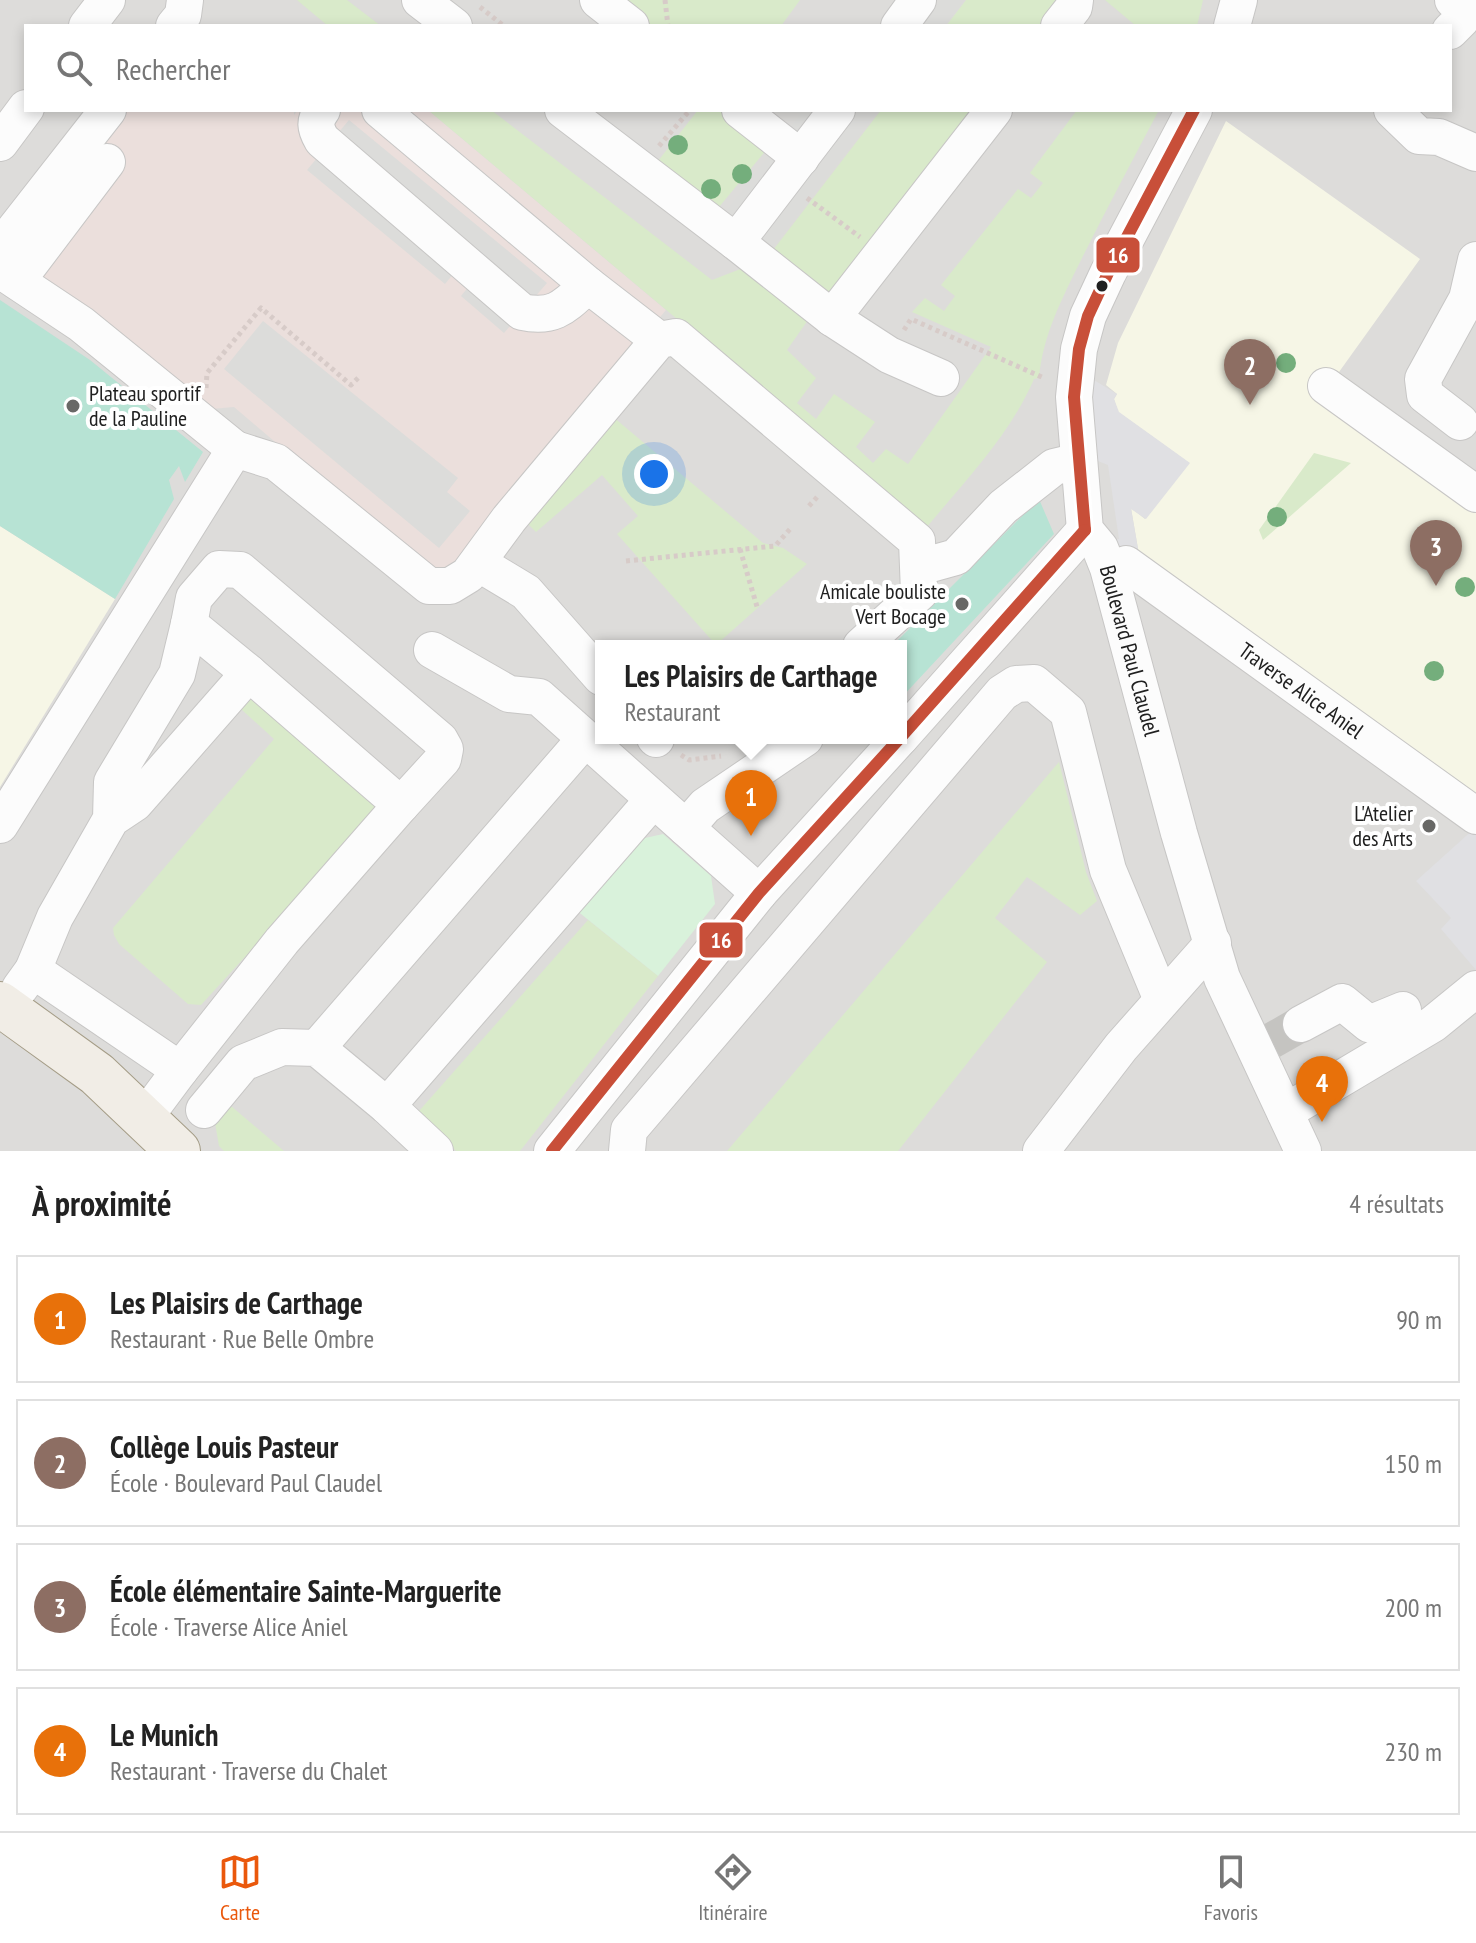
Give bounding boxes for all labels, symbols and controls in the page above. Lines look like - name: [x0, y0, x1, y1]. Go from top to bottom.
- search box: [24, 24, 1452, 112]
- icon: search: [52, 46, 96, 90]
- text: Rechercher: [116, 49, 230, 88]
- line badge: 16: [1095, 236, 1141, 274]
- text: 16: [1107, 241, 1129, 269]
- unlabelled marker: [1094, 278, 1110, 294]
- pin: 2: [1224, 339, 1276, 405]
- place label: Plateau sportif de la Pauline: [89, 379, 202, 432]
- marker: Plateau sportif de la Pauline: [64, 397, 82, 415]
- your location: [634, 454, 674, 494]
- pin: 3: [1410, 520, 1462, 586]
- street label: Boulevard Paul Claudel: [1094, 562, 1167, 740]
- place label: Amicale bouliste Vert Bocage: [820, 577, 946, 630]
- marker: Amicale bouliste Vert Bocage: [953, 595, 971, 613]
- street label: Traverse Alice Aniel: [1233, 636, 1370, 745]
- popup: [595, 640, 907, 744]
- text: Les Plaisirs de Carthage: [625, 656, 877, 695]
- text: Restaurant: [625, 695, 720, 728]
- pin: 1: [725, 770, 777, 836]
- place label: L'Atelier des Arts: [1352, 799, 1413, 852]
- marker: L'Atelier des Arts: [1420, 817, 1438, 835]
- line badge: 16: [698, 921, 744, 959]
- text: 16: [710, 926, 732, 954]
- pin: 4: [1296, 1056, 1348, 1122]
- text: À proximité: [32, 1181, 172, 1225]
- text: 4 résultats: [1349, 1187, 1444, 1220]
- text: Les Plaisirs de Carthage: [110, 1283, 363, 1322]
- text: 1: [54, 1303, 66, 1336]
- text: 90 m: [1396, 1303, 1442, 1336]
- text: Restaurant · Rue Belle Ombre: [110, 1322, 374, 1355]
- text: Collège Louis Pasteur: [110, 1427, 338, 1466]
- text: 2: [54, 1447, 66, 1480]
- text: 150 m: [1384, 1447, 1442, 1480]
- text: École · Boulevard Paul Claudel: [110, 1466, 382, 1499]
- text: École élémentaire Sainte-Marguerite: [110, 1571, 501, 1610]
- text: 3: [54, 1591, 66, 1624]
- text: 200 m: [1384, 1591, 1442, 1624]
- text: École · Traverse Alice Aniel: [110, 1610, 348, 1643]
- text: Le Munich: [110, 1715, 218, 1754]
- text: 4: [54, 1735, 66, 1768]
- text: 230 m: [1384, 1735, 1442, 1768]
- text: Restaurant · Traverse du Chalet: [110, 1754, 387, 1787]
- tab: Carte: [218, 1850, 262, 1926]
- tab: Itinéraire: [698, 1850, 768, 1926]
- tab: Favoris: [1204, 1850, 1258, 1926]

